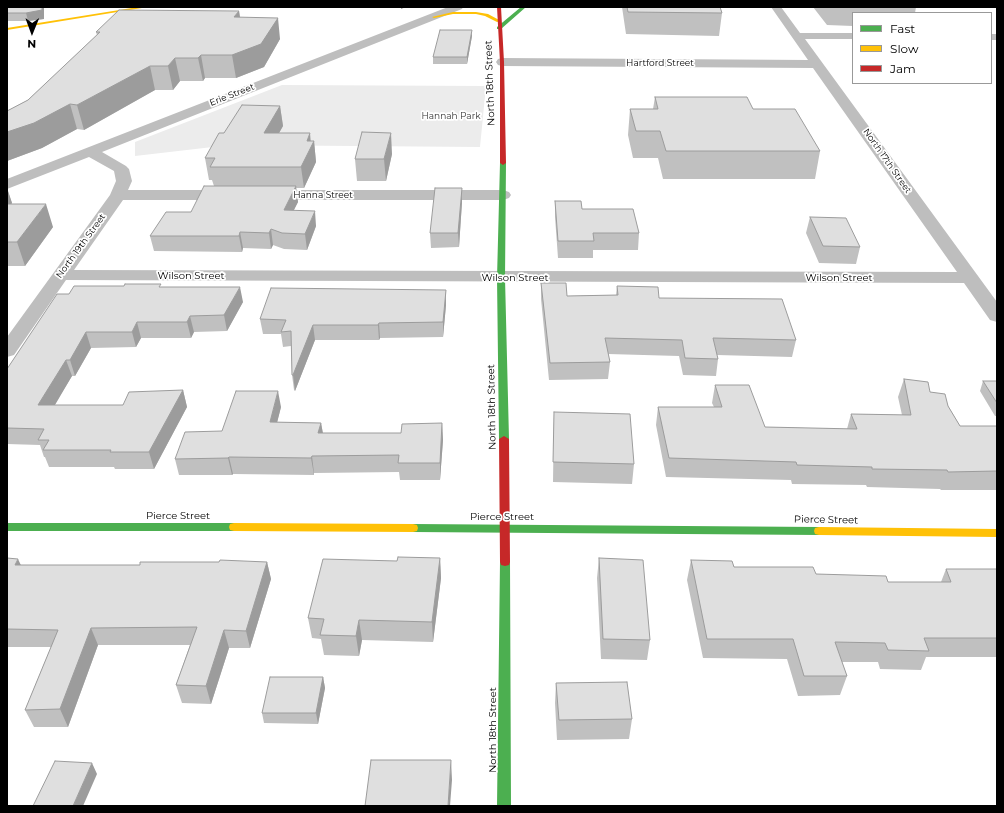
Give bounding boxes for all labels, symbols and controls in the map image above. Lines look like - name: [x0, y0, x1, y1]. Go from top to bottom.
- north arrow: [12, 12, 52, 52]
- legend: [852, 12, 992, 84]
- text: Fast: [890, 21, 915, 36]
- text: N: [27, 37, 36, 51]
- street label: North 18th Street: [483, 40, 497, 126]
- text: Slow: [890, 41, 919, 56]
- street label: Hartford Street: [626, 58, 694, 68]
- text: Jam: [890, 61, 916, 76]
- street label: Erie Street: [208, 82, 256, 108]
- park label: Hannah Park: [421, 111, 481, 121]
- street label: North 17th Street: [861, 127, 913, 195]
- street label: Hanna Street: [293, 190, 353, 200]
- street label: North 19th Street: [54, 212, 108, 280]
- street label: Wilson Street: [157, 270, 225, 282]
- street label: Wilson Street: [481, 272, 549, 284]
- street label: Wilson Street: [805, 272, 873, 284]
- street label: North 18th Street: [485, 364, 499, 450]
- street label: Pierce Street: [146, 510, 210, 522]
- street label: Pierce Street: [470, 511, 534, 523]
- street label: Pierce Street: [794, 513, 858, 527]
- street label: North 18th Street: [487, 687, 499, 773]

